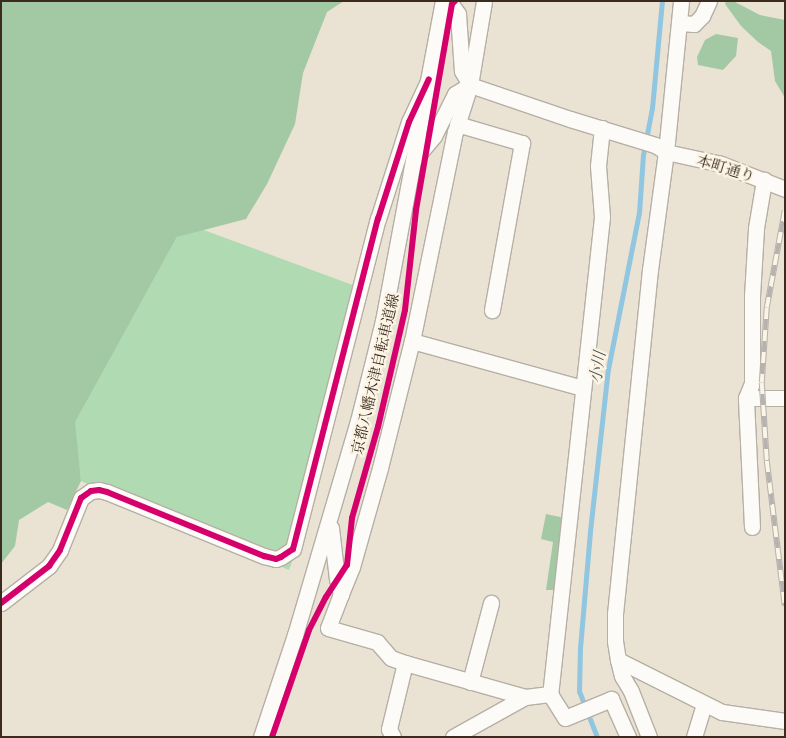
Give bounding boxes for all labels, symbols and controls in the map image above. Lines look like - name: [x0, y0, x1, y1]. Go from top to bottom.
- street label: 本町通り: [695, 151, 757, 185]
- street label: 京都八幡木津自転車道線: [348, 292, 402, 456]
- water label: 小川: [585, 350, 609, 384]

